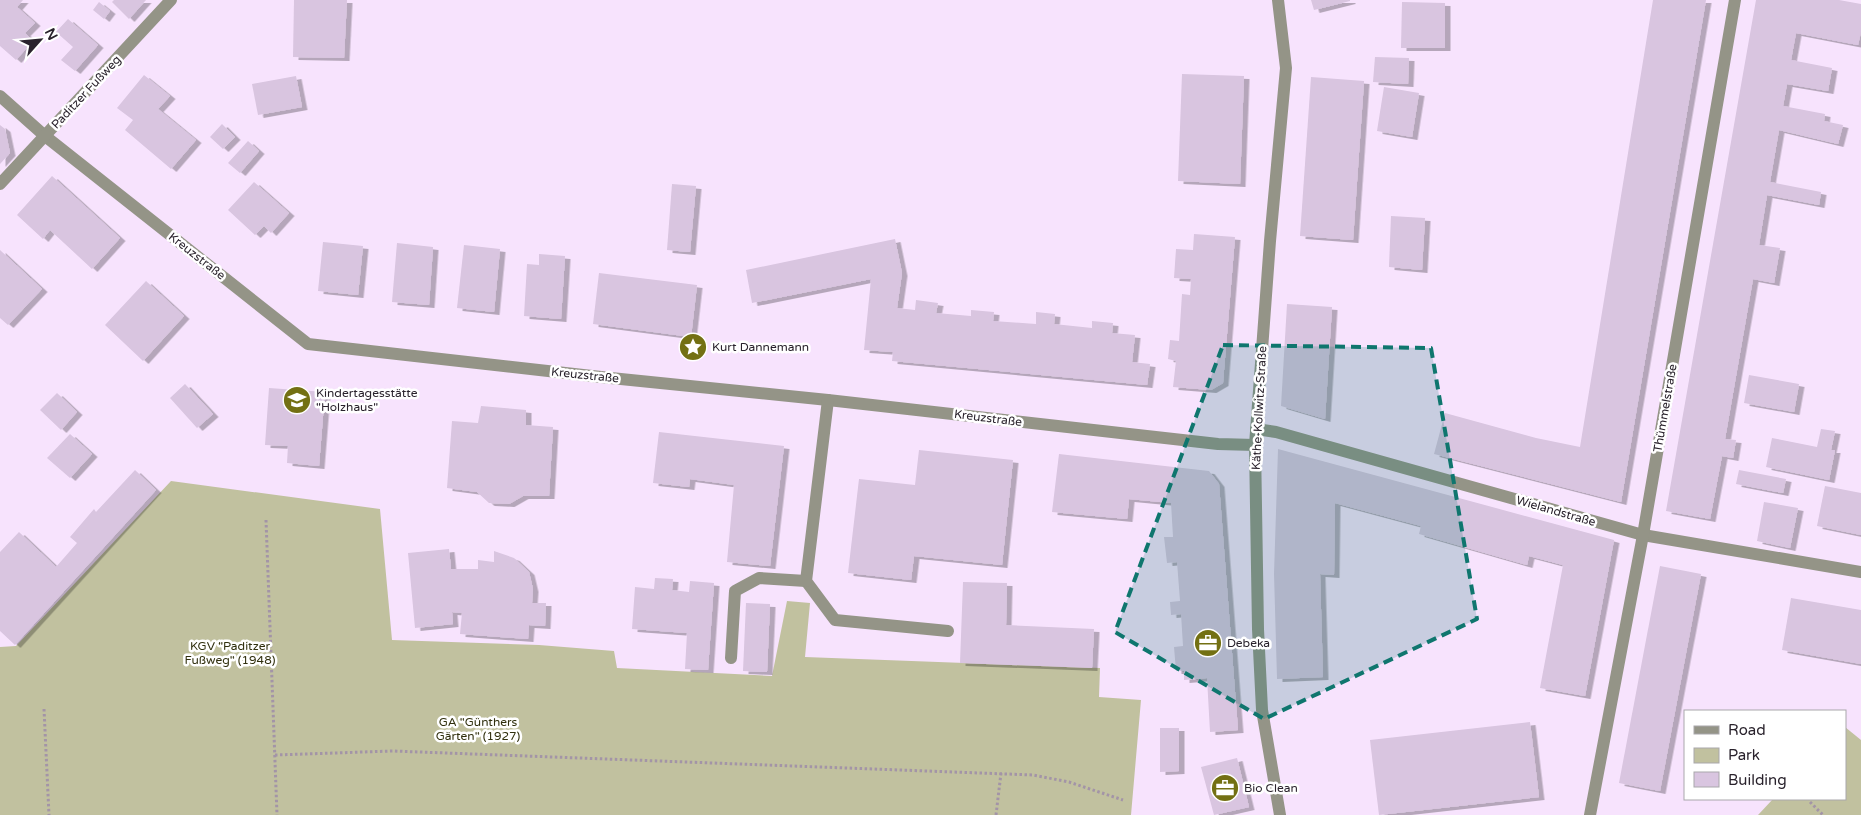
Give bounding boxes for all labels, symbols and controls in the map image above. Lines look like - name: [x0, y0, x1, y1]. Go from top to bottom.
- north arrow: [15, 15, 65, 65]
- text: N: [41, 25, 61, 43]
- street label: Paditzer Fußweg: [48, 52, 124, 132]
- street label: Kreuzstraße: [166, 229, 228, 283]
- place icon: Kurt Dannemann: [678, 332, 708, 362]
- place label: Kurt Dannemann: [712, 340, 809, 354]
- street label: Käthe-Kollwitz-Straße: [1249, 345, 1269, 470]
- street label: Thümmelstraße: [1650, 363, 1680, 453]
- street label: Kreuzstraße: [550, 364, 620, 386]
- school or university icon: Kindertagesstätte "Holzhaus": [282, 385, 312, 415]
- place label: Kindertagesstätte "Holzhaus": [316, 386, 418, 414]
- street label: Kreuzstraße: [953, 407, 1023, 429]
- street label: Wielandstraße: [1515, 493, 1598, 529]
- office icon: Debeka: [1193, 628, 1223, 658]
- place label: Debeka: [1227, 636, 1270, 650]
- park label: KGV "Paditzer Fußweg" (1948): [185, 639, 276, 667]
- legend: [1684, 710, 1846, 800]
- park label: GA "Günthers Gärten" (1927): [436, 715, 521, 743]
- text: Road: [1728, 721, 1766, 739]
- text: Park: [1728, 746, 1760, 764]
- text: Building: [1728, 771, 1787, 789]
- office icon: Bio Clean: [1210, 773, 1240, 803]
- place label: Bio Clean: [1244, 781, 1298, 795]

